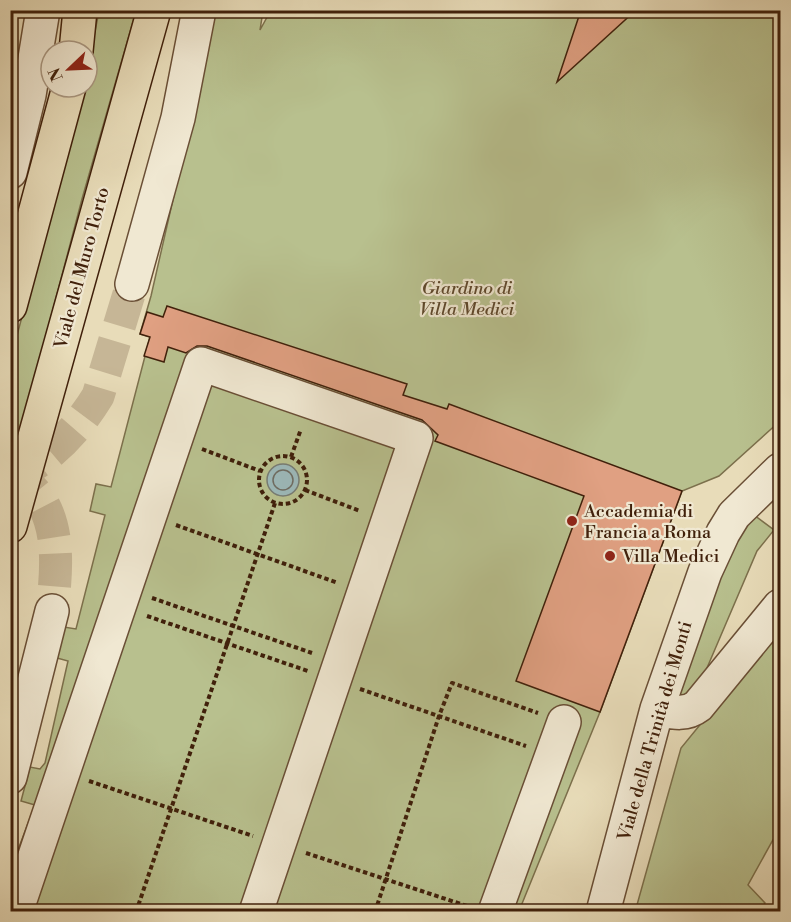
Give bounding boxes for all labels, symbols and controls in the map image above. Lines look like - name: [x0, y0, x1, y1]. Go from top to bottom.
- north arrow: [39, 39, 99, 99]
- text: N: [44, 64, 68, 84]
- street label: Viale del Muro Torto: [49, 185, 115, 352]
- park label: Giardino di Villa Medici: [420, 277, 515, 321]
- place label: Accademia di Francia a Roma: [583, 500, 712, 544]
- marker: Accademia di Francia a Roma: [565, 514, 579, 528]
- place label: Villa Medici: [621, 545, 720, 568]
- marker: Villa Medici: [603, 549, 617, 563]
- street label: Viale della Trinità dei Monti: [612, 618, 697, 845]

